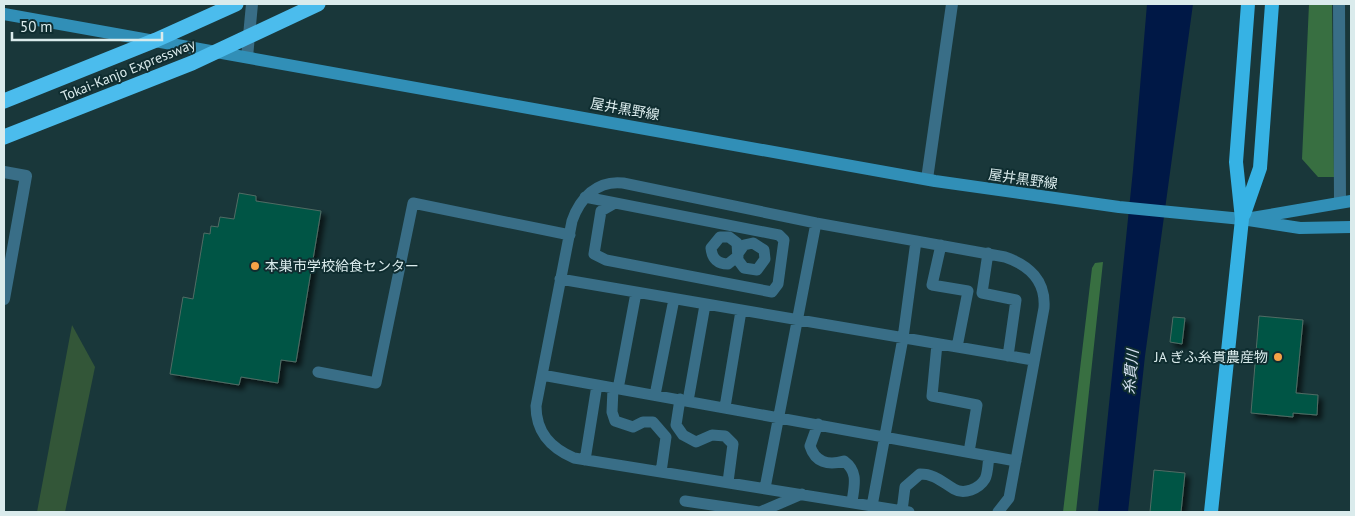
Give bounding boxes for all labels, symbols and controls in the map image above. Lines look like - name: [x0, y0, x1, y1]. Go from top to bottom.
- scale bar: [12, 10, 162, 42]
- text: 50 m: [20, 17, 53, 36]
- street label: Tokai-Kanjo Expressway: [58, 35, 198, 105]
- street label: 屋井黒野線: [589, 94, 661, 124]
- street label: 屋井黒野線: [987, 165, 1059, 193]
- place label: 本巣市学校給食センター: [265, 257, 419, 275]
- marker: 本巣市学校給食センター: [249, 260, 261, 272]
- water label: 糸貫川: [1119, 347, 1142, 395]
- place label: JA ぎふ糸貫農産物: [1154, 348, 1268, 366]
- marker: JA ぎふ糸貫農産物: [1272, 351, 1284, 363]

